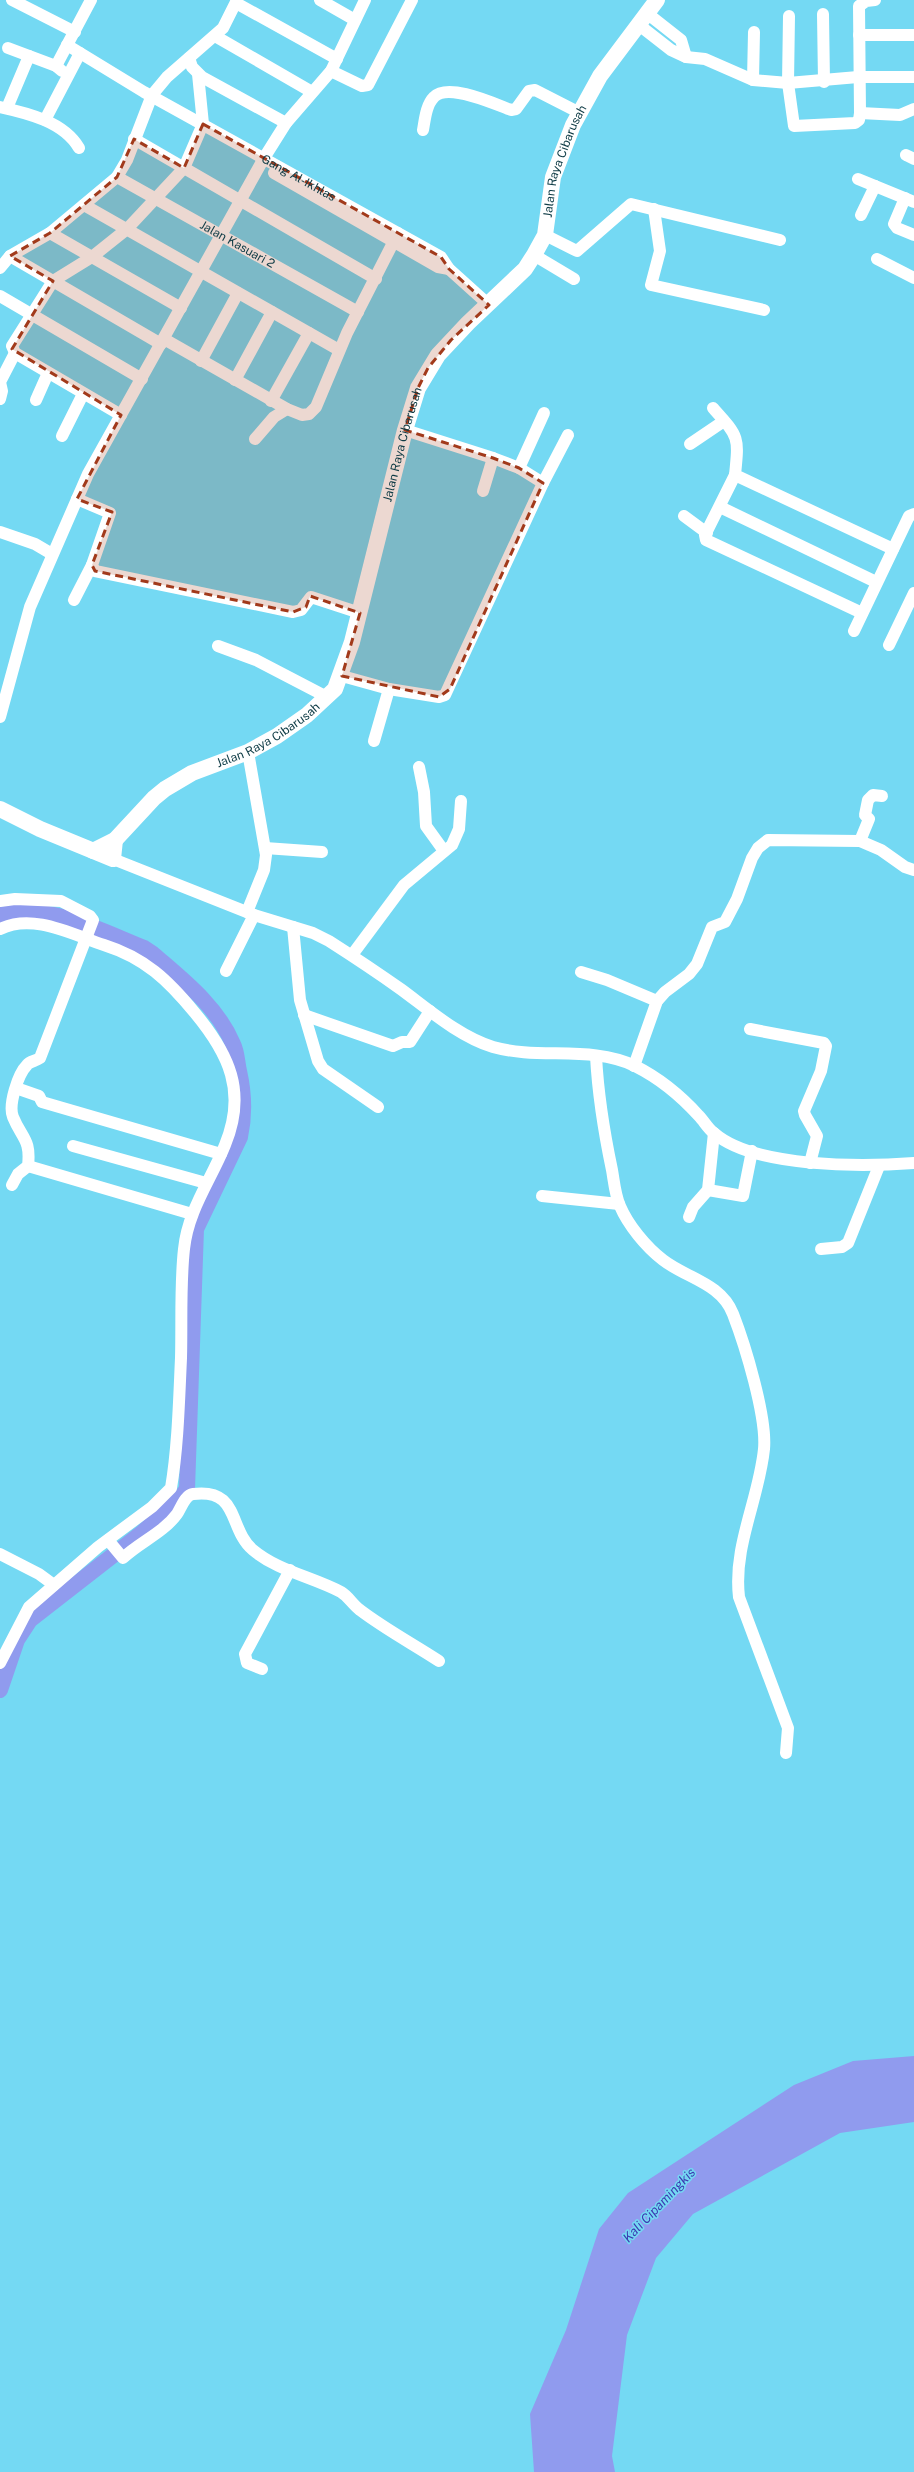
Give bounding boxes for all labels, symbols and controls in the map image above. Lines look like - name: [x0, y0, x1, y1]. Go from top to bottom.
- street label: Jalan Raya Cibarusah: [540, 103, 590, 218]
- street label: Gang Al-Ikhlas: [259, 152, 338, 204]
- street label: Jalan Kasuari 2: [198, 218, 277, 271]
- street label: Jalan Raya Cibarusah: [380, 386, 425, 503]
- street label: Jalan Raya Cibarusah: [214, 700, 323, 770]
- water label: Kali Cipamingkis: [620, 2165, 698, 2245]

